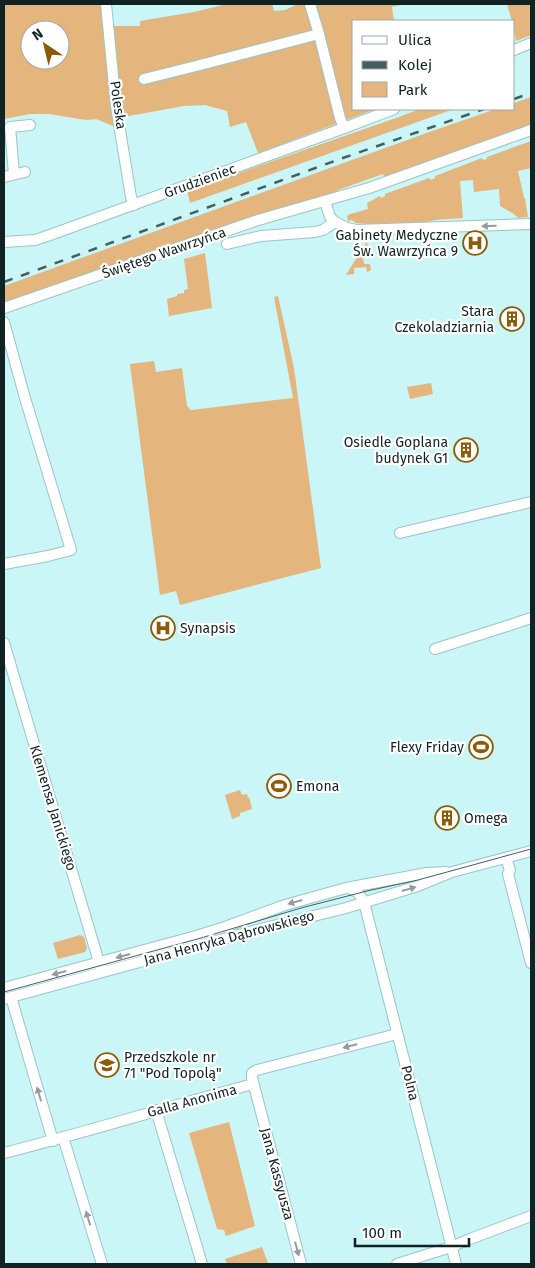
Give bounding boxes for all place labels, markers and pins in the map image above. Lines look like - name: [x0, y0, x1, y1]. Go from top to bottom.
- place label: Gabinety Medyczne Św. Wawrzyńca 9: [336, 227, 458, 260]
- hospital icon: Gabinety Medyczne Św. Wawrzyńca 9: [462, 230, 488, 256]
- place label: Stara Czekoladziarnia: [394, 303, 494, 336]
- building icon: Stara Czekoladziarnia: [499, 306, 525, 332]
- place label: Osiedle Goplana budynek G1: [344, 434, 448, 467]
- building icon: Osiedle Goplana budynek G1: [453, 437, 479, 463]
- hospital icon: Synapsis: [150, 615, 176, 641]
- place label: Synapsis: [180, 620, 236, 637]
- sports icon: Flexy Friday: [468, 734, 494, 760]
- place label: Flexy Friday: [390, 739, 464, 756]
- sports icon: Emona: [266, 773, 292, 799]
- place label: Emona: [296, 778, 339, 795]
- building icon: Omega: [434, 805, 460, 831]
- place label: Omega: [464, 810, 508, 827]
- place label: Przedszkole nr 71 "Pod Topolą": [124, 1049, 222, 1082]
- school or university icon: Przedszkole nr 71 "Pod Topolą": [94, 1052, 120, 1078]

